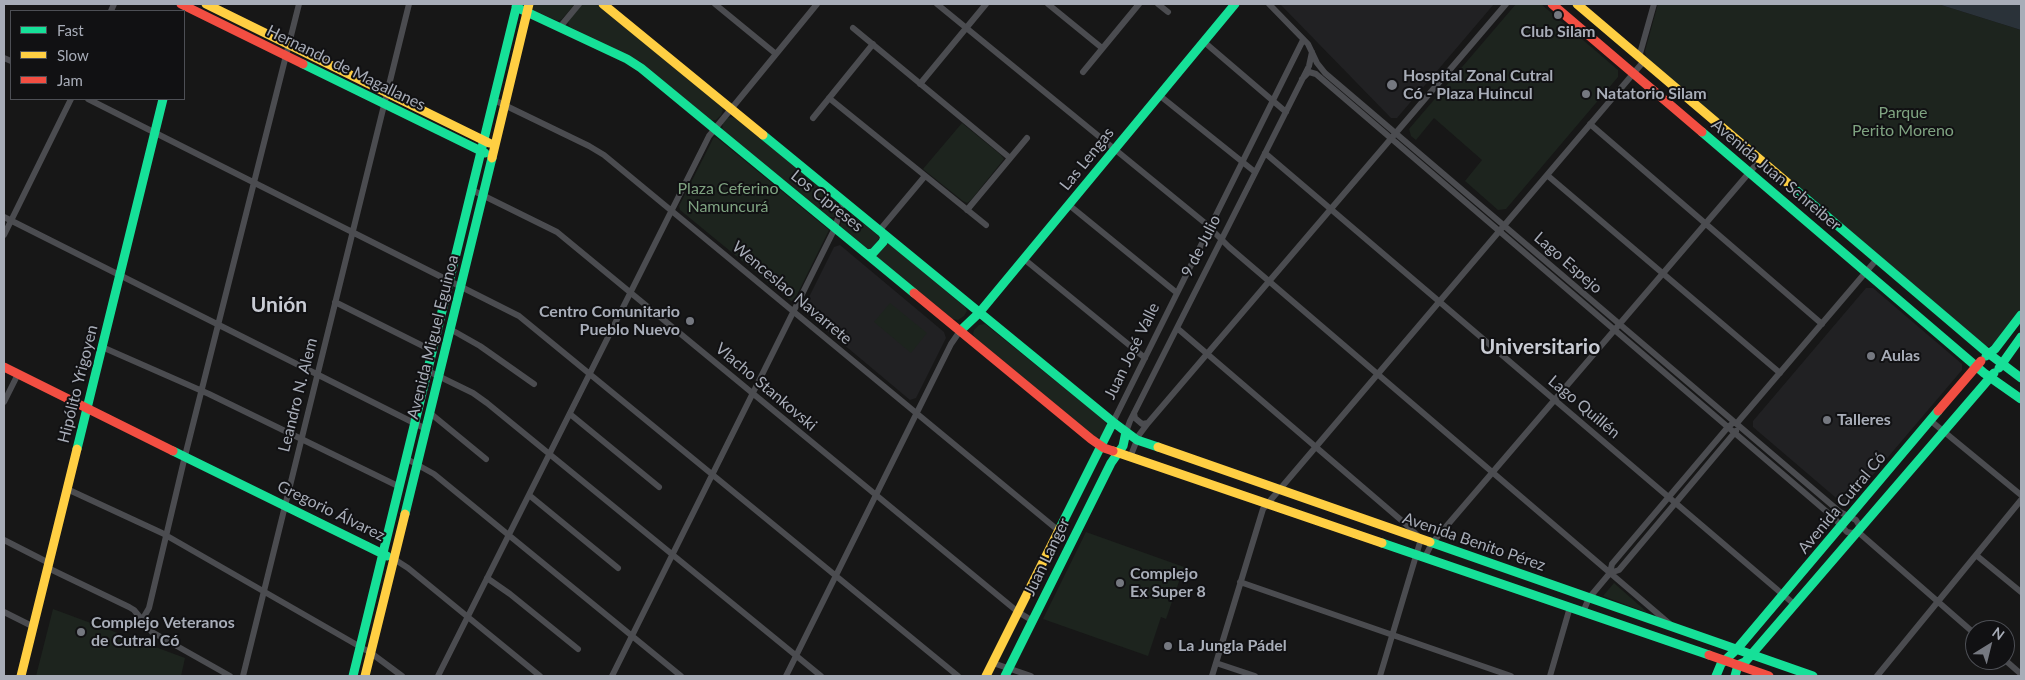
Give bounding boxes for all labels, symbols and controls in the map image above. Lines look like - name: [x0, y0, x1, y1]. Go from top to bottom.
- marker: Club Silam: [1552, 9, 1564, 21]
- legend: [10, 10, 185, 100]
- text: Fast: [57, 21, 84, 39]
- street label: Hernando de Magallanes: [263, 21, 429, 115]
- place label: Club Silam: [1521, 22, 1595, 42]
- text: Slow: [57, 46, 89, 64]
- place label: Hospital Zonal Cutral Có - Plaza Huincul: [1403, 66, 1553, 104]
- text: Jam: [57, 71, 83, 89]
- marker: Hospital Zonal Cutral Có - Plaza Huincul: [1385, 78, 1399, 92]
- place label: Natatorio Silam: [1596, 84, 1707, 104]
- marker: Natatorio Silam: [1580, 88, 1592, 100]
- park label: Parque Perito Moreno: [1852, 103, 1954, 141]
- street label: Avenida Juan Schreiber: [1707, 115, 1845, 235]
- street label: Las Lengas: [1056, 124, 1118, 194]
- street label: Los Cipreses: [787, 166, 867, 236]
- park label: Plaza Ceferino Namuncurá: [678, 179, 778, 217]
- street label: 9 de Julio: [1177, 212, 1225, 280]
- street label: Lago Espejo: [1530, 228, 1606, 298]
- street label: Wenceslao Navarrete: [728, 237, 856, 349]
- street label: Avenida Miguel Eguinoa: [403, 253, 463, 421]
- district label: Unión: [251, 292, 307, 318]
- street label: Juan José Valle: [1100, 300, 1164, 402]
- place label: Centro Comunitario Pueblo Nuevo: [539, 302, 680, 340]
- marker: Centro Comunitario Pueblo Nuevo: [684, 315, 696, 327]
- street label: Hipólito Yrigoyen: [54, 323, 102, 445]
- district label: Universitario: [1480, 334, 1600, 360]
- street label: Leandro N. Alem: [275, 336, 321, 454]
- street label: Vlacho Stankovski: [711, 339, 821, 435]
- place label: Aulas: [1881, 346, 1920, 366]
- marker: Aulas: [1865, 350, 1877, 362]
- street label: Lago Quillén: [1544, 371, 1624, 443]
- place label: Talleres: [1837, 410, 1891, 430]
- marker: Talleres: [1821, 414, 1833, 426]
- street label: Avenida Cutral Có: [1794, 448, 1890, 558]
- street label: Gregorio Álvarez: [274, 477, 388, 545]
- street label: Avenida Benito Pérez: [1400, 509, 1548, 575]
- street label: Juan Langer: [1020, 515, 1074, 599]
- place label: Complejo Ex Super 8: [1130, 564, 1206, 602]
- marker: Complejo Ex Super 8: [1114, 577, 1126, 589]
- place label: Complejo Veteranos de Cutral Có: [91, 613, 235, 651]
- north arrow: [1965, 620, 2015, 670]
- text: N: [1989, 623, 2008, 643]
- marker: Complejo Veteranos de Cutral Có: [75, 626, 87, 638]
- place label: La Jungla Pádel: [1178, 636, 1287, 656]
- marker: La Jungla Pádel: [1162, 640, 1174, 652]

